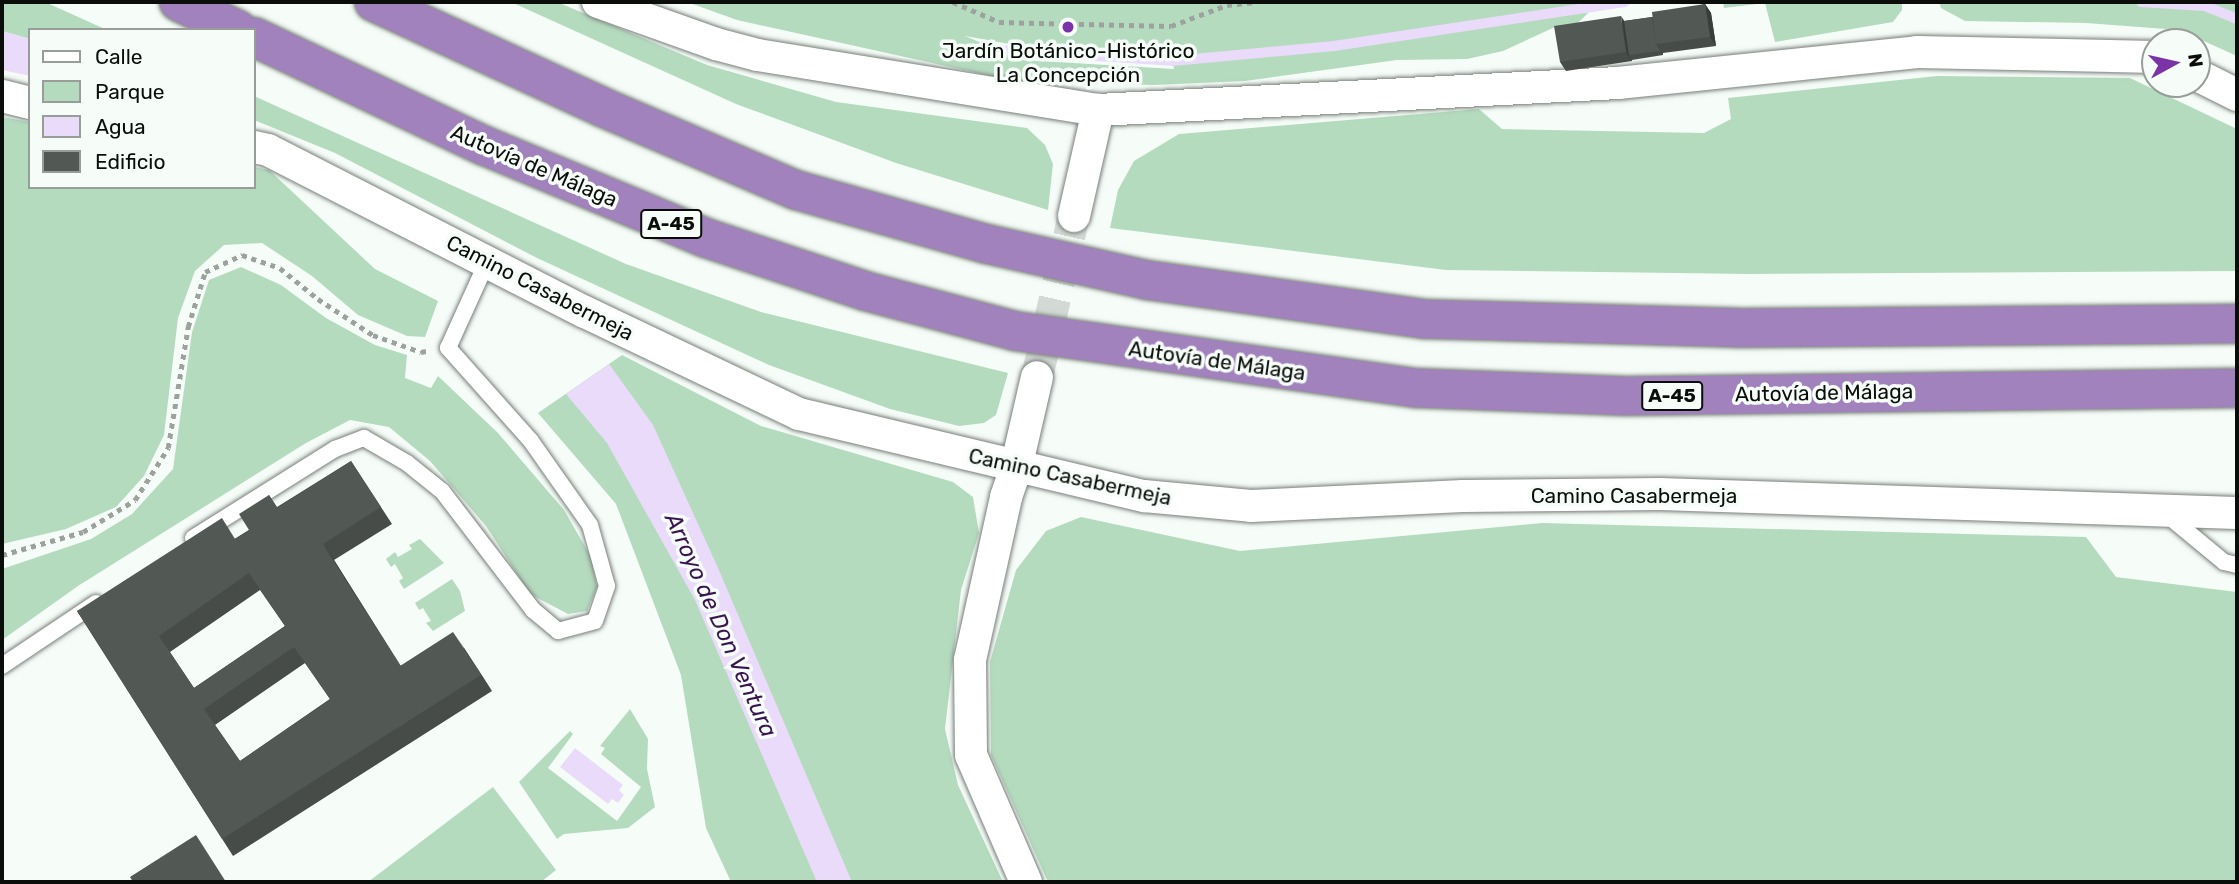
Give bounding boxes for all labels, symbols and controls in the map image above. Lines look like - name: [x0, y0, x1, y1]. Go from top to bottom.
- marker: Jardín Botánico-Histórico La Concepción: [1060, 19, 1076, 35]
- legend: [28, 28, 256, 189]
- north arrow: [2141, 28, 2211, 98]
- place label: Jardín Botánico-Histórico La Concepción: [941, 38, 1195, 88]
- text: Calle: [95, 44, 143, 69]
- text: N: [2183, 52, 2208, 69]
- text: Parque: [95, 79, 165, 104]
- text: Agua: [95, 114, 146, 139]
- street label: Autovía de Málaga: [447, 120, 621, 212]
- text: Edificio: [95, 149, 165, 174]
- road number: A-45: [640, 208, 702, 240]
- street label: Camino Casabermeja: [442, 230, 638, 346]
- street label: Autovía de Málaga: [1127, 336, 1307, 386]
- street label: Autovía de Málaga: [1735, 379, 1913, 407]
- road number: A-45: [1640, 380, 1704, 412]
- street label: Camino Casabermeja: [966, 443, 1174, 511]
- street label: Camino Casabermeja: [1531, 483, 1737, 509]
- water label: Arroyo de Don Ventura: [659, 508, 783, 742]

